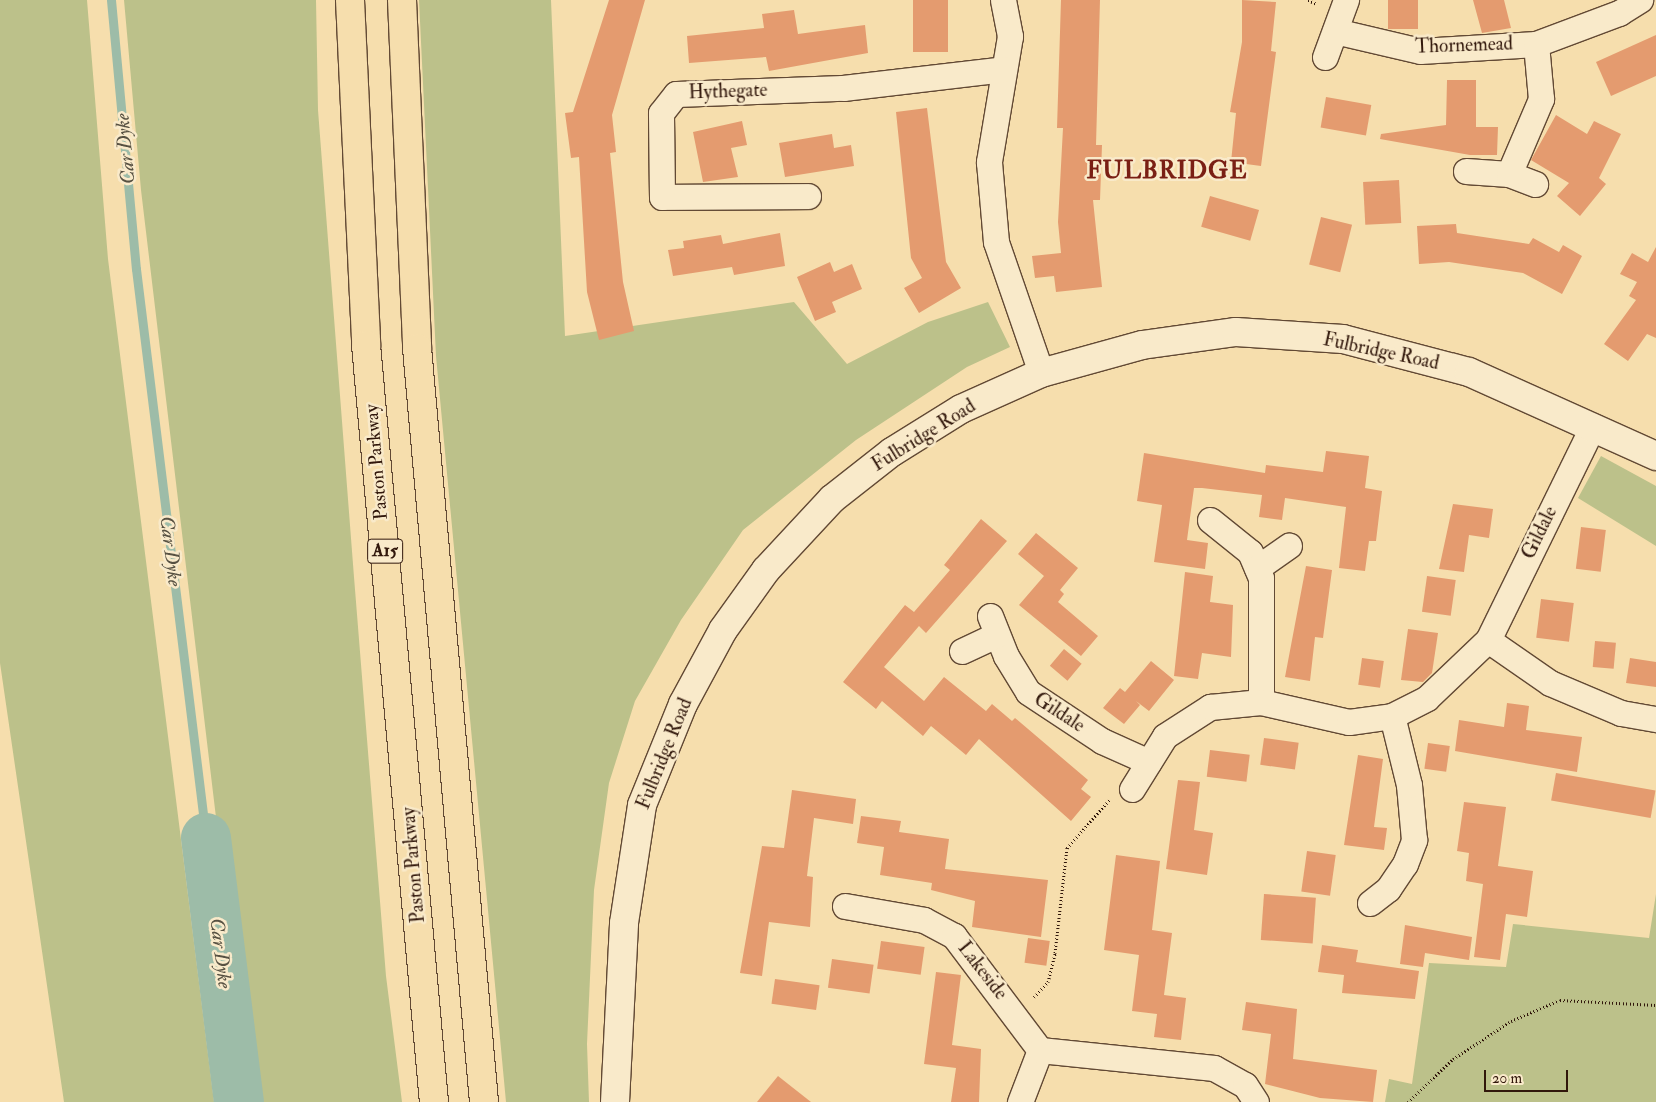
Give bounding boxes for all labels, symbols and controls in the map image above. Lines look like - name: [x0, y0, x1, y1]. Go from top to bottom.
- street label: Thornemead: [1415, 33, 1513, 59]
- street label: Hythegate: [688, 79, 768, 105]
- water label: Car Dyke: [110, 113, 140, 185]
- district label: FULBRIDGE: [1085, 157, 1249, 185]
- street label: Fulbridge Road: [1321, 329, 1441, 375]
- street label: Fulbridge Road: [868, 395, 980, 477]
- street label: Paston Parkway: [361, 403, 393, 521]
- street label: Gildale: [1518, 503, 1562, 563]
- water label: Car Dyke: [155, 514, 187, 588]
- road number: A15: [366, 536, 404, 566]
- street label: Gildale: [1029, 688, 1089, 738]
- street label: Fulbridge Road: [632, 695, 698, 813]
- street label: Paston Parkway: [398, 806, 430, 924]
- water label: Car Dyke: [205, 916, 237, 990]
- street label: Lakeside: [952, 938, 1012, 1004]
- scale bar: [1486, 1060, 1570, 1092]
- text: 20 m: [1492, 1069, 1522, 1088]

